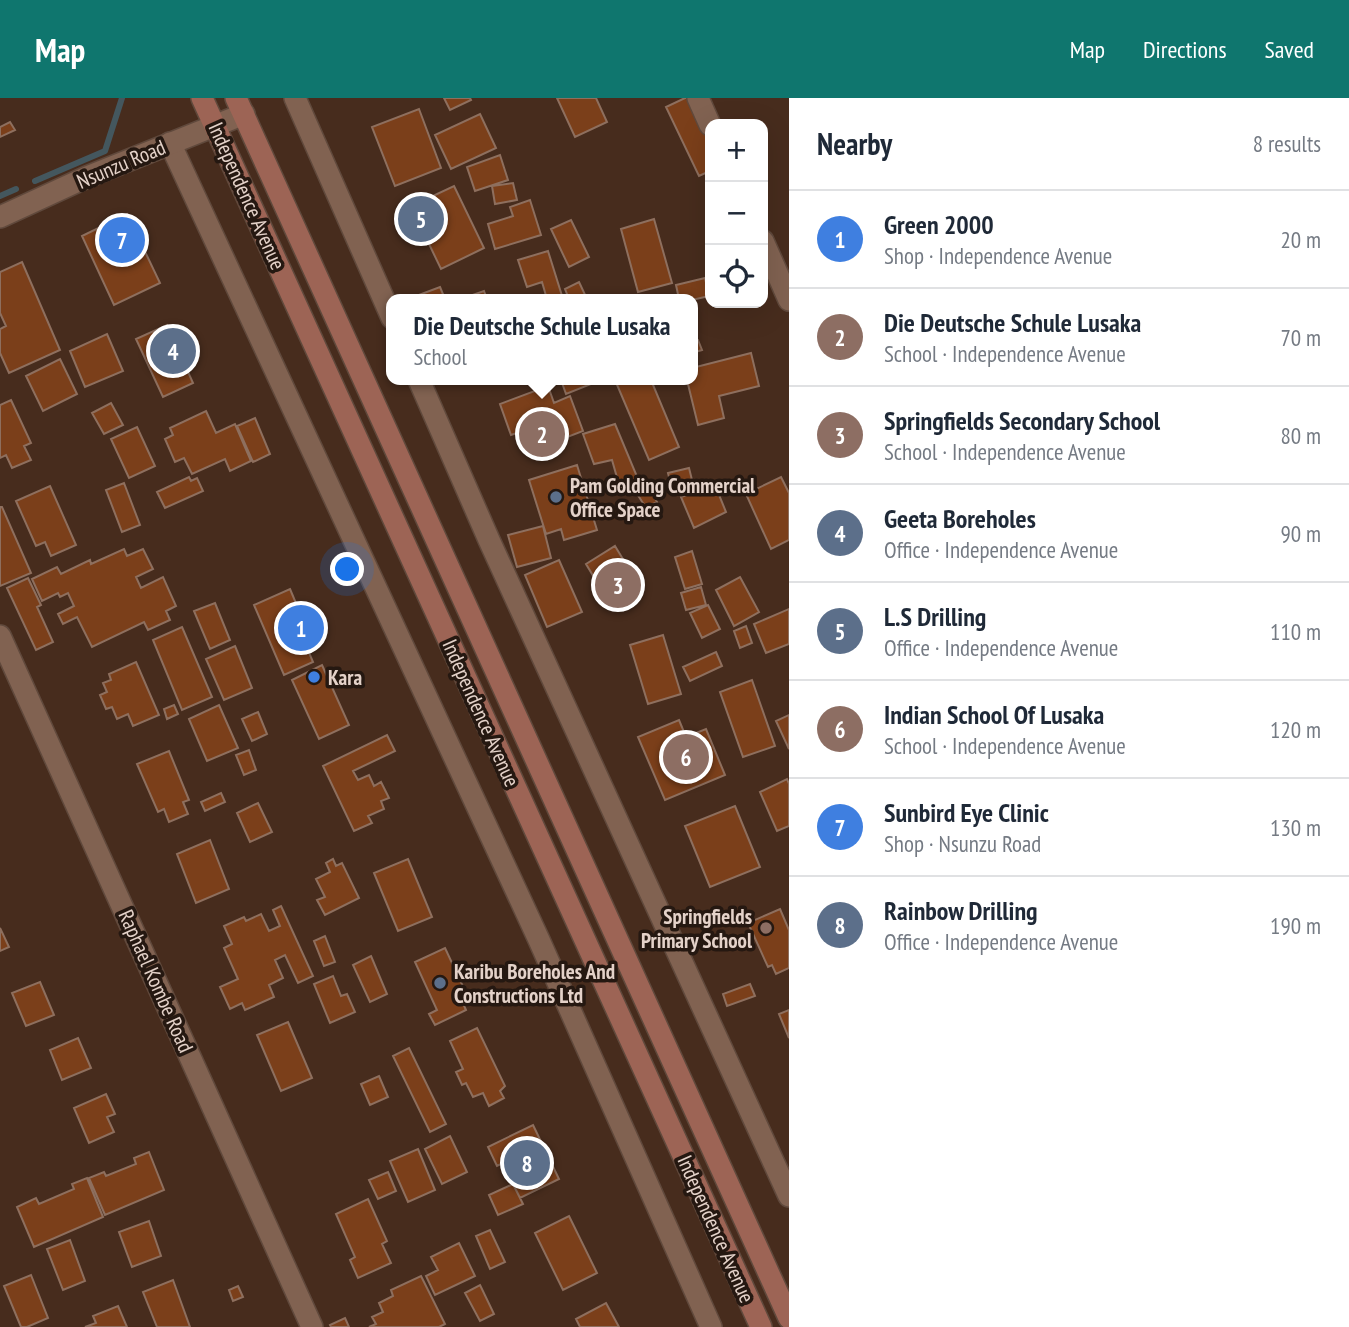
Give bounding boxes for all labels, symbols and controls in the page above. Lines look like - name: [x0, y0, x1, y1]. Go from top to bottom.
- text: Map: [35, 28, 85, 71]
- text: Map: [1070, 34, 1105, 65]
- text: Directions: [1143, 34, 1227, 65]
- text: Saved: [1265, 34, 1314, 65]
- street label: Independence Avenue: [202, 118, 292, 274]
- map controls: [705, 119, 768, 308]
- button: +: [705, 119, 768, 182]
- text: Nearby: [817, 124, 892, 163]
- text: 8 results: [1253, 129, 1321, 158]
- street label: Nsunzu Road: [73, 133, 169, 195]
- button: −: [705, 182, 768, 245]
- pin: 5: [398, 193, 444, 245]
- text: Green 2000: [884, 208, 994, 241]
- pin: 7: [99, 214, 145, 266]
- text: 1: [835, 225, 846, 254]
- text: 20 m: [1280, 225, 1321, 254]
- text: Shop · Independence Avenue: [884, 241, 1112, 270]
- button: locate: [705, 245, 768, 308]
- popup: [386, 294, 698, 385]
- text: Die Deutsche Schule Lusaka: [884, 306, 1141, 339]
- text: Die Deutsche Schule Lusaka: [413, 309, 671, 342]
- text: 2: [835, 323, 846, 352]
- text: 70 m: [1280, 323, 1321, 352]
- pin: 4: [150, 325, 196, 377]
- text: School · Independence Avenue: [884, 339, 1126, 368]
- text: School: [413, 342, 467, 371]
- text: Springfields Secondary School: [884, 404, 1160, 437]
- pin: 2: [519, 408, 565, 460]
- text: 3: [835, 421, 846, 450]
- text: 80 m: [1280, 421, 1321, 450]
- text: School · Independence Avenue: [884, 437, 1126, 466]
- place label: Pam Golding Commercial Office Space: [570, 472, 756, 523]
- marker: Pam Golding Commercial Office Space: [548, 489, 564, 505]
- text: Geeta Boreholes: [884, 502, 1036, 535]
- text: 4: [835, 519, 846, 548]
- text: 90 m: [1280, 519, 1321, 548]
- text: Office · Independence Avenue: [884, 535, 1118, 564]
- your location: [330, 552, 364, 586]
- pin: 3: [595, 559, 641, 611]
- text: L.S Drilling: [884, 600, 986, 633]
- pin: 1: [278, 602, 324, 654]
- text: 5: [835, 617, 846, 646]
- text: 110 m: [1270, 617, 1321, 646]
- text: Office · Independence Avenue: [884, 633, 1118, 662]
- street label: Independence Avenue: [436, 635, 526, 791]
- place label: Kara: [328, 664, 362, 691]
- marker: Kara: [306, 669, 322, 685]
- text: Indian School Of Lusaka: [884, 698, 1104, 731]
- text: 6: [835, 715, 846, 744]
- text: 120 m: [1270, 715, 1321, 744]
- pin: 6: [663, 731, 709, 783]
- text: School · Independence Avenue: [884, 731, 1126, 760]
- text: Sunbird Eye Clinic: [884, 796, 1049, 829]
- text: 7: [835, 813, 846, 842]
- text: 130 m: [1270, 813, 1321, 842]
- text: Shop · Nsunzu Road: [884, 829, 1041, 858]
- text: Rainbow Drilling: [884, 894, 1038, 927]
- place label: Springfields Primary School: [641, 903, 753, 954]
- street label: Raphael Kombe Road: [112, 905, 200, 1057]
- text: 8: [835, 911, 846, 940]
- text: 190 m: [1270, 911, 1321, 940]
- marker: Springfields Primary School: [758, 920, 774, 936]
- text: Office · Independence Avenue: [884, 927, 1118, 956]
- place label: Karibu Boreholes And Constructions Ltd: [454, 958, 615, 1009]
- marker: Karibu Boreholes And Constructions Ltd: [432, 975, 448, 991]
- pin: 8: [504, 1137, 550, 1189]
- street label: Independence Avenue: [671, 1151, 761, 1307]

